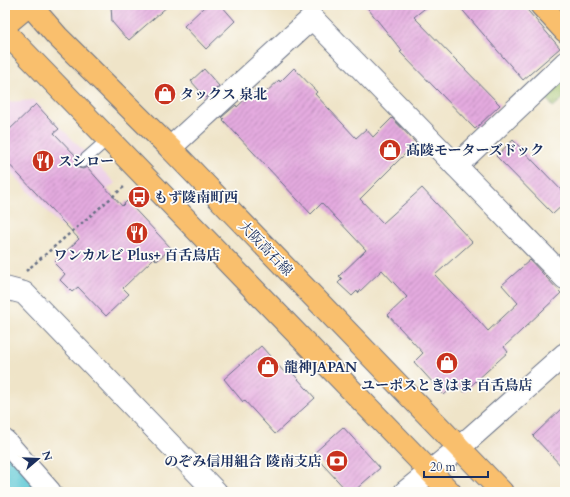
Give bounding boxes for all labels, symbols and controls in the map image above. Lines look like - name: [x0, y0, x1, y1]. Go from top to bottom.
- shop icon: タックス 泉北: [152, 81, 178, 107]
- place label: タックス 泉北: [180, 85, 268, 104]
- shop icon: 髙陵モーターズドック: [377, 137, 403, 163]
- place label: 髙陵モーターズドック: [406, 141, 544, 160]
- restaurant icon: スシロー: [30, 148, 56, 174]
- place label: スシロー: [58, 152, 114, 171]
- bus stop icon: もず陵南町西: [126, 184, 152, 210]
- place label: もず陵南町西: [154, 188, 238, 207]
- street label: 大阪高石線: [234, 217, 297, 280]
- restaurant icon: ワンカルビ Plus+ 百舌鳥店: [124, 220, 150, 246]
- place label: ワンカルビ Plus+ 百舌鳥店: [53, 246, 221, 265]
- shop icon: ユーポスときはま 百舌鳥店: [434, 350, 460, 376]
- shop icon: 龍神JAPAN: [255, 354, 281, 380]
- place label: 龍神JAPAN: [284, 358, 357, 377]
- place label: ユーポスときはま 百舌鳥店: [361, 376, 533, 395]
- north arrow: [18, 439, 58, 479]
- bank icon: のぞみ信用組合 陵南支店: [324, 448, 350, 474]
- text: N: [38, 449, 56, 463]
- place label: のぞみ信用組合 陵南支店: [164, 452, 322, 471]
- scale bar: [424, 453, 488, 479]
- text: 20 m: [430, 459, 457, 475]

